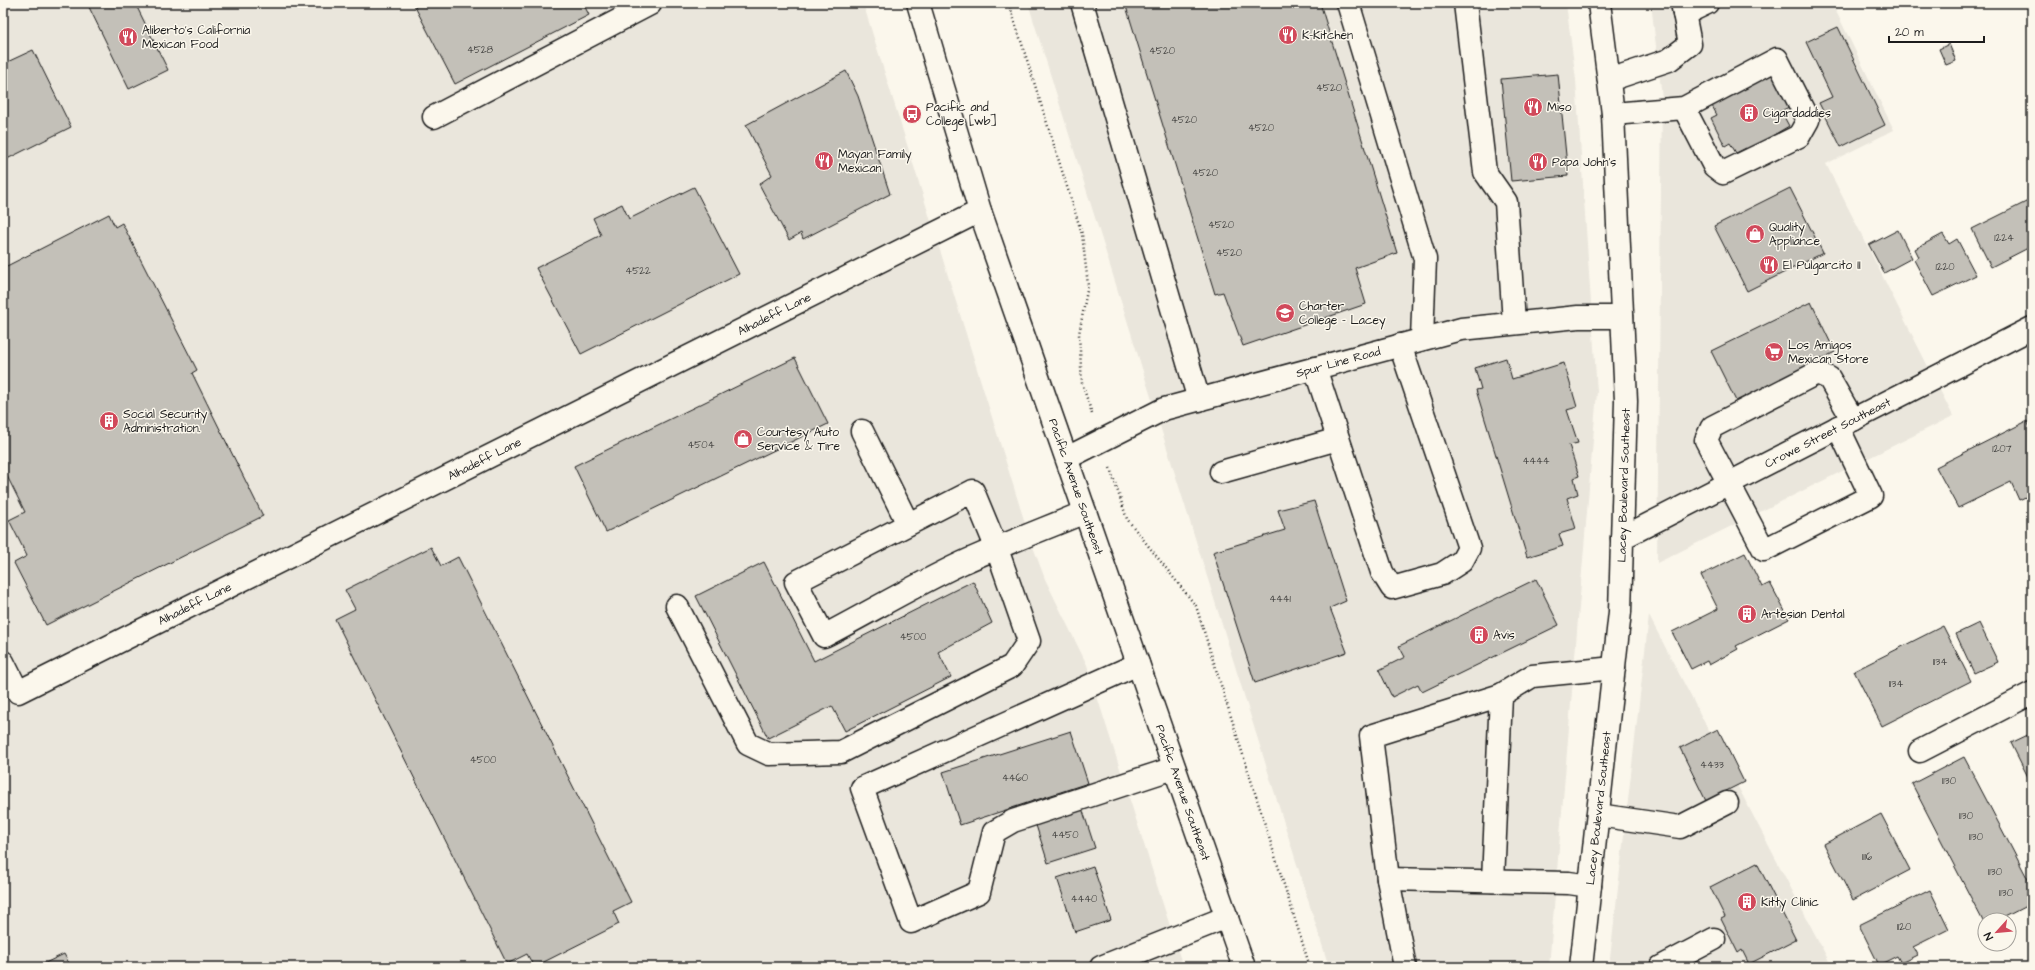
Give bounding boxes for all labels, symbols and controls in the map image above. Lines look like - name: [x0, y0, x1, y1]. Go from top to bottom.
- scale bar: [1889, 18, 1984, 44]
- place label: Aliberto's California Mexican Food: [142, 22, 250, 53]
- restaurant icon: K-Kitchen: [1277, 24, 1299, 46]
- text: 20 m: [1895, 24, 1924, 41]
- restaurant icon: Aliberto's California Mexican Food: [117, 26, 139, 48]
- place label: K-Kitchen: [1302, 27, 1353, 44]
- house number: 4528: [467, 43, 494, 57]
- house number: 4520: [1149, 44, 1175, 58]
- house number: 4520: [1316, 81, 1342, 95]
- restaurant icon: Miso: [1522, 96, 1544, 118]
- place label: Pacific and College [wb]: [926, 99, 997, 131]
- place label: Miso: [1547, 99, 1572, 116]
- building icon: Cigardaddies: [1738, 102, 1760, 124]
- bus stop icon: Pacific and College [wb]: [901, 103, 923, 125]
- place label: Cigardaddies: [1763, 105, 1831, 123]
- house number: 4520: [1171, 113, 1197, 127]
- house number: 4520: [1248, 121, 1274, 135]
- place label: Mayan Family Mexican: [838, 146, 912, 177]
- restaurant icon: Mayan Family Mexican: [813, 150, 835, 172]
- restaurant icon: Papa John's: [1527, 151, 1549, 173]
- place label: Papa John's: [1552, 154, 1616, 171]
- house number: 4520: [1192, 166, 1218, 180]
- house number: 4520: [1208, 218, 1234, 232]
- place label: Quality Appliance: [1769, 219, 1820, 250]
- shop icon: Quality Appliance: [1744, 223, 1766, 245]
- house number: 1224: [1994, 231, 2014, 245]
- house number: 4520: [1216, 246, 1242, 260]
- restaurant icon: El Pulgarcito II: [1758, 254, 1780, 276]
- place label: El Pulgarcito II: [1783, 257, 1861, 275]
- house number: 1220: [1935, 260, 1955, 274]
- house number: 4522: [625, 264, 651, 278]
- street label: Alhadeff Lane: [734, 288, 814, 339]
- place label: Charter College - Lacey: [1299, 298, 1386, 330]
- school or university icon: Charter College - Lacey: [1274, 302, 1296, 324]
- place label: Los Amigos Mexican Store: [1788, 337, 1869, 368]
- supermarket icon: Los Amigos Mexican Store: [1763, 341, 1785, 363]
- street label: Spur Line Road: [1294, 343, 1382, 382]
- street label: Crowe Street Southeast: [1762, 393, 1894, 472]
- place label: Social Security Administration.: [123, 406, 208, 437]
- street label: Lacey Boulevard Southeast: [1613, 408, 1634, 563]
- building icon: Social Security Administration.: [98, 410, 120, 432]
- street label: Pacific Avenue Southeast: [1045, 416, 1108, 557]
- place label: Courtesy Auto Service & Tire: [757, 424, 841, 455]
- shop icon: Courtesy Auto Service & Tire: [732, 428, 754, 450]
- street label: Alhadeff Lane: [445, 433, 525, 484]
- house number: 4504: [687, 438, 715, 452]
- house number: 1207: [1992, 442, 2012, 456]
- house number: 4444: [1522, 454, 1550, 468]
- street label: Alhadeff Lane: [155, 578, 235, 629]
- house number: 4441: [1269, 592, 1292, 606]
- building icon: Artesian Dental: [1736, 603, 1758, 625]
- place label: Artesian Dental: [1761, 606, 1845, 623]
- building icon: Avis: [1468, 624, 1490, 646]
- place label: Avis: [1493, 627, 1515, 644]
- house number: 4500: [900, 630, 926, 644]
- house number: 1134: [1933, 655, 1947, 669]
- house number: 1134: [1889, 677, 1903, 691]
- street label: Pacific Avenue Southeast: [1151, 722, 1215, 863]
- street label: Lacey Boulevard Southeast: [1582, 730, 1615, 886]
- house number: 4500: [470, 753, 496, 767]
- house number: 4433: [1700, 758, 1724, 772]
- house number: 4460: [1002, 771, 1028, 785]
- house number: 1130: [1942, 774, 1956, 788]
- house number: 1130: [1959, 809, 1973, 823]
- house number: 4450: [1051, 828, 1079, 842]
- house number: 1130: [1969, 830, 1983, 844]
- house number: 1116: [1862, 850, 1873, 864]
- house number: 1130: [1988, 865, 2002, 879]
- house number: 1130: [1999, 886, 2013, 900]
- building icon: Kitty Clinic: [1736, 891, 1758, 913]
- house number: 4440: [1071, 892, 1097, 906]
- place label: Kitty Clinic: [1761, 894, 1819, 912]
- north arrow: [1977, 912, 2017, 952]
- house number: 1120: [1897, 920, 1911, 934]
- text: N: [1980, 930, 1997, 943]

